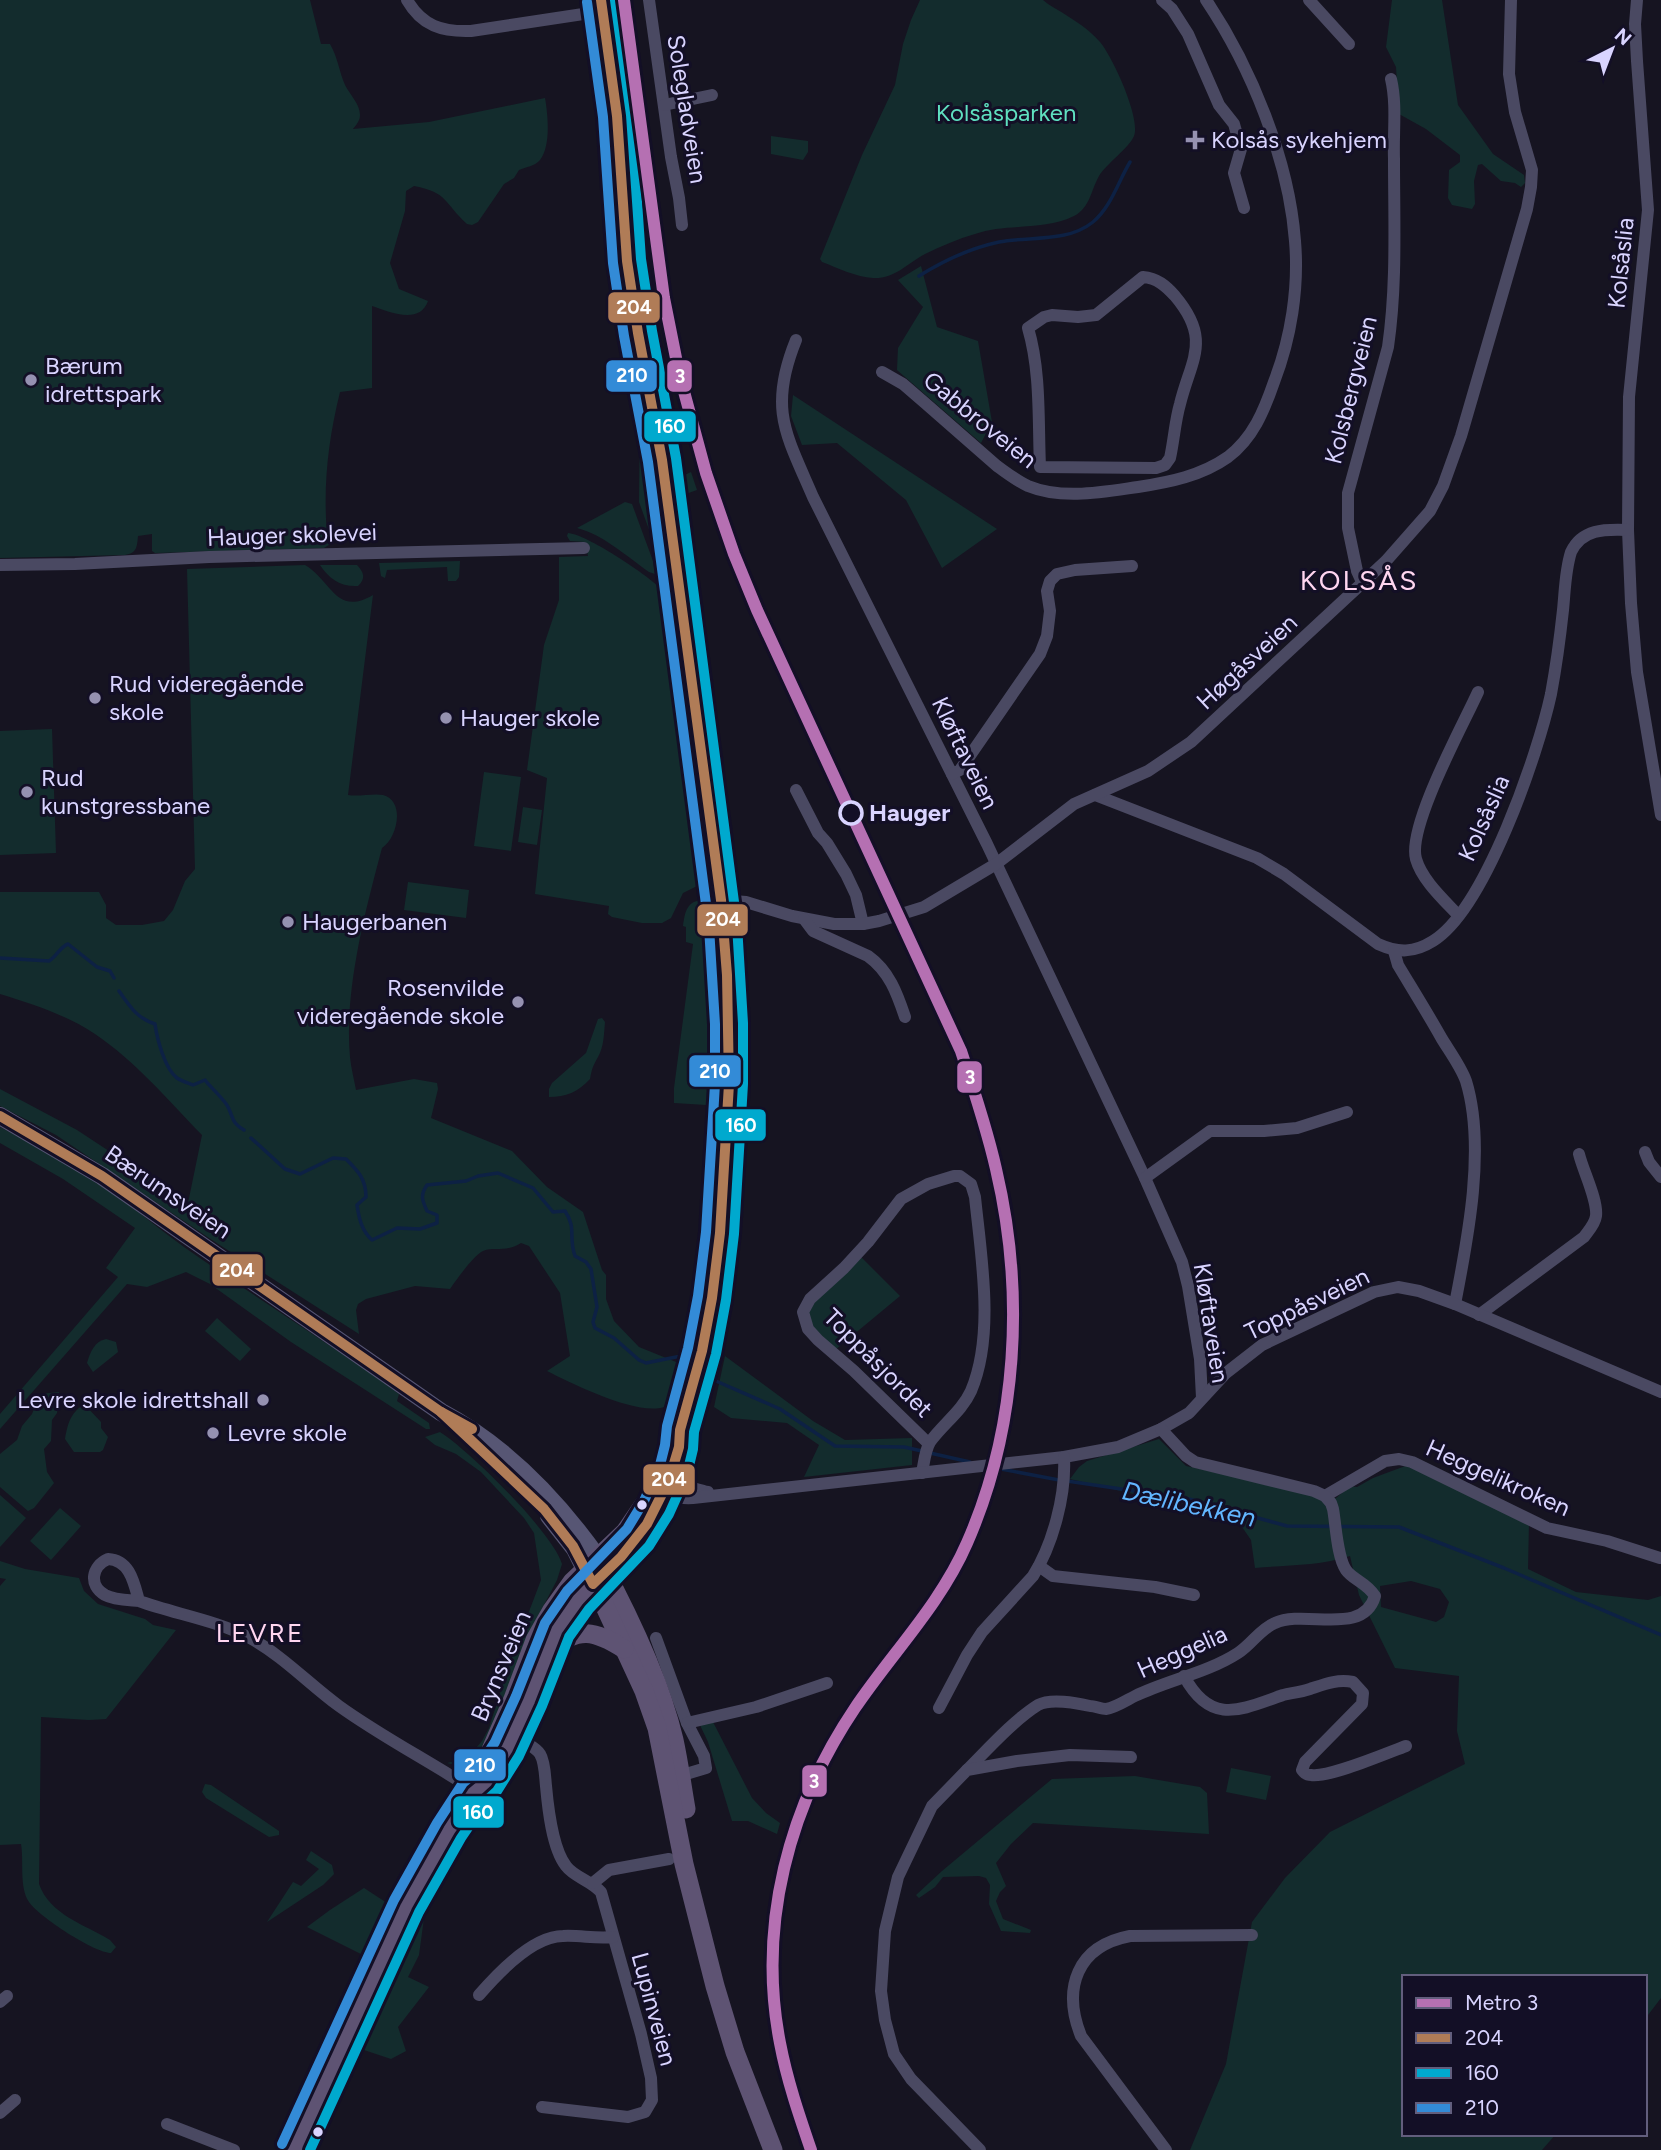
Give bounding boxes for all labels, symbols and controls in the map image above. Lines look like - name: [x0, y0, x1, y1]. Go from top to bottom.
- north arrow: [1577, 14, 1647, 84]
- text: N: [1610, 23, 1636, 50]
- street label: Solegladveien: [661, 33, 714, 185]
- park label: Kolsåsparken: [936, 98, 1076, 127]
- place label: Kolsås sykehjem: [1211, 125, 1387, 154]
- marker: Kolsås sykehjem: [1185, 130, 1205, 150]
- street label: Kolsåslia: [1601, 216, 1640, 310]
- line badge: 204: [607, 291, 661, 324]
- text: 204: [616, 296, 652, 319]
- street label: Kolsbergveien: [1318, 313, 1383, 467]
- place label: Bærum idrettspark: [45, 351, 162, 408]
- line badge: 210: [605, 359, 658, 393]
- line badge: 3: [666, 359, 693, 393]
- text: 210: [616, 364, 648, 387]
- text: 3: [675, 365, 685, 388]
- street label: Gabbroveien: [918, 365, 1043, 474]
- marker: Bærum idrettspark: [23, 372, 39, 388]
- line badge: 160: [643, 410, 697, 443]
- text: 160: [654, 415, 686, 438]
- street label: Hauger skolevei: [206, 517, 378, 552]
- district label: KOLSÅS: [1300, 563, 1418, 597]
- street label: Høgåsveien: [1190, 608, 1303, 715]
- place label: Rud videregående skole: [109, 669, 304, 726]
- marker: Rud videregående skole: [87, 690, 103, 706]
- street label: Kløftaveien: [926, 692, 1005, 814]
- place label: Hauger skole: [460, 703, 600, 732]
- marker: Hauger skole: [438, 710, 454, 726]
- place label: Rud kunstgressbane: [41, 763, 210, 820]
- street label: Kolsåslia: [1452, 770, 1515, 865]
- marker: Rud kunstgressbane: [19, 784, 35, 800]
- place label: Hauger: [869, 798, 950, 827]
- marker: Hauger: [839, 801, 863, 825]
- line badge: 204: [696, 903, 749, 937]
- place label: Haugerbanen: [302, 907, 447, 936]
- text: 204: [705, 908, 741, 931]
- marker: Haugerbanen: [280, 914, 296, 930]
- place label: Rosenvilde videregående skole: [297, 973, 504, 1030]
- marker: Rosenvilde videregående skole: [510, 994, 526, 1010]
- line badge: 210: [688, 1054, 742, 1088]
- text: 210: [699, 1060, 731, 1083]
- line badge: 3: [956, 1060, 983, 1094]
- text: 3: [965, 1066, 975, 1089]
- line badge: 160: [714, 1108, 767, 1142]
- text: 160: [725, 1114, 757, 1137]
- street label: Bærumsveien: [100, 1139, 237, 1244]
- line badge: 204: [211, 1253, 264, 1287]
- text: 204: [219, 1259, 255, 1282]
- street label: Kløftaveien: [1188, 1261, 1235, 1385]
- street label: Toppåsveien: [1240, 1261, 1374, 1346]
- street label: Toppåsjordet: [818, 1302, 939, 1423]
- place label: Levre skole idrettshall: [17, 1385, 249, 1414]
- marker: Levre skole idrettshall: [255, 1392, 271, 1408]
- place label: Levre skole: [227, 1418, 347, 1447]
- marker: Levre skole: [205, 1425, 221, 1441]
- street label: Heggelikroken: [1422, 1433, 1575, 1522]
- line badge: 204: [642, 1463, 696, 1496]
- text: 204: [651, 1468, 687, 1491]
- water label: Dælibekken: [1119, 1474, 1259, 1534]
- unlabelled marker: [635, 1498, 649, 1512]
- street label: Brynsveien: [464, 1606, 537, 1725]
- district label: LEVRE: [216, 1617, 304, 1649]
- street label: Heggelia: [1132, 1619, 1231, 1684]
- line badge: 210: [453, 1748, 507, 1782]
- text: 210: [464, 1754, 496, 1777]
- line badge: 3: [801, 1764, 828, 1798]
- text: 3: [809, 1770, 819, 1793]
- line badge: 160: [452, 1795, 505, 1829]
- text: 160: [462, 1801, 494, 1824]
- street label: Lupinveien: [625, 1949, 684, 2069]
- legend: [1402, 1975, 1647, 2136]
- text: Metro 3: [1465, 1990, 1538, 2015]
- text: 204: [1465, 2025, 1503, 2050]
- text: 160: [1465, 2060, 1499, 2085]
- text: 210: [1465, 2095, 1499, 2120]
- unlabelled marker: [311, 2125, 325, 2139]

